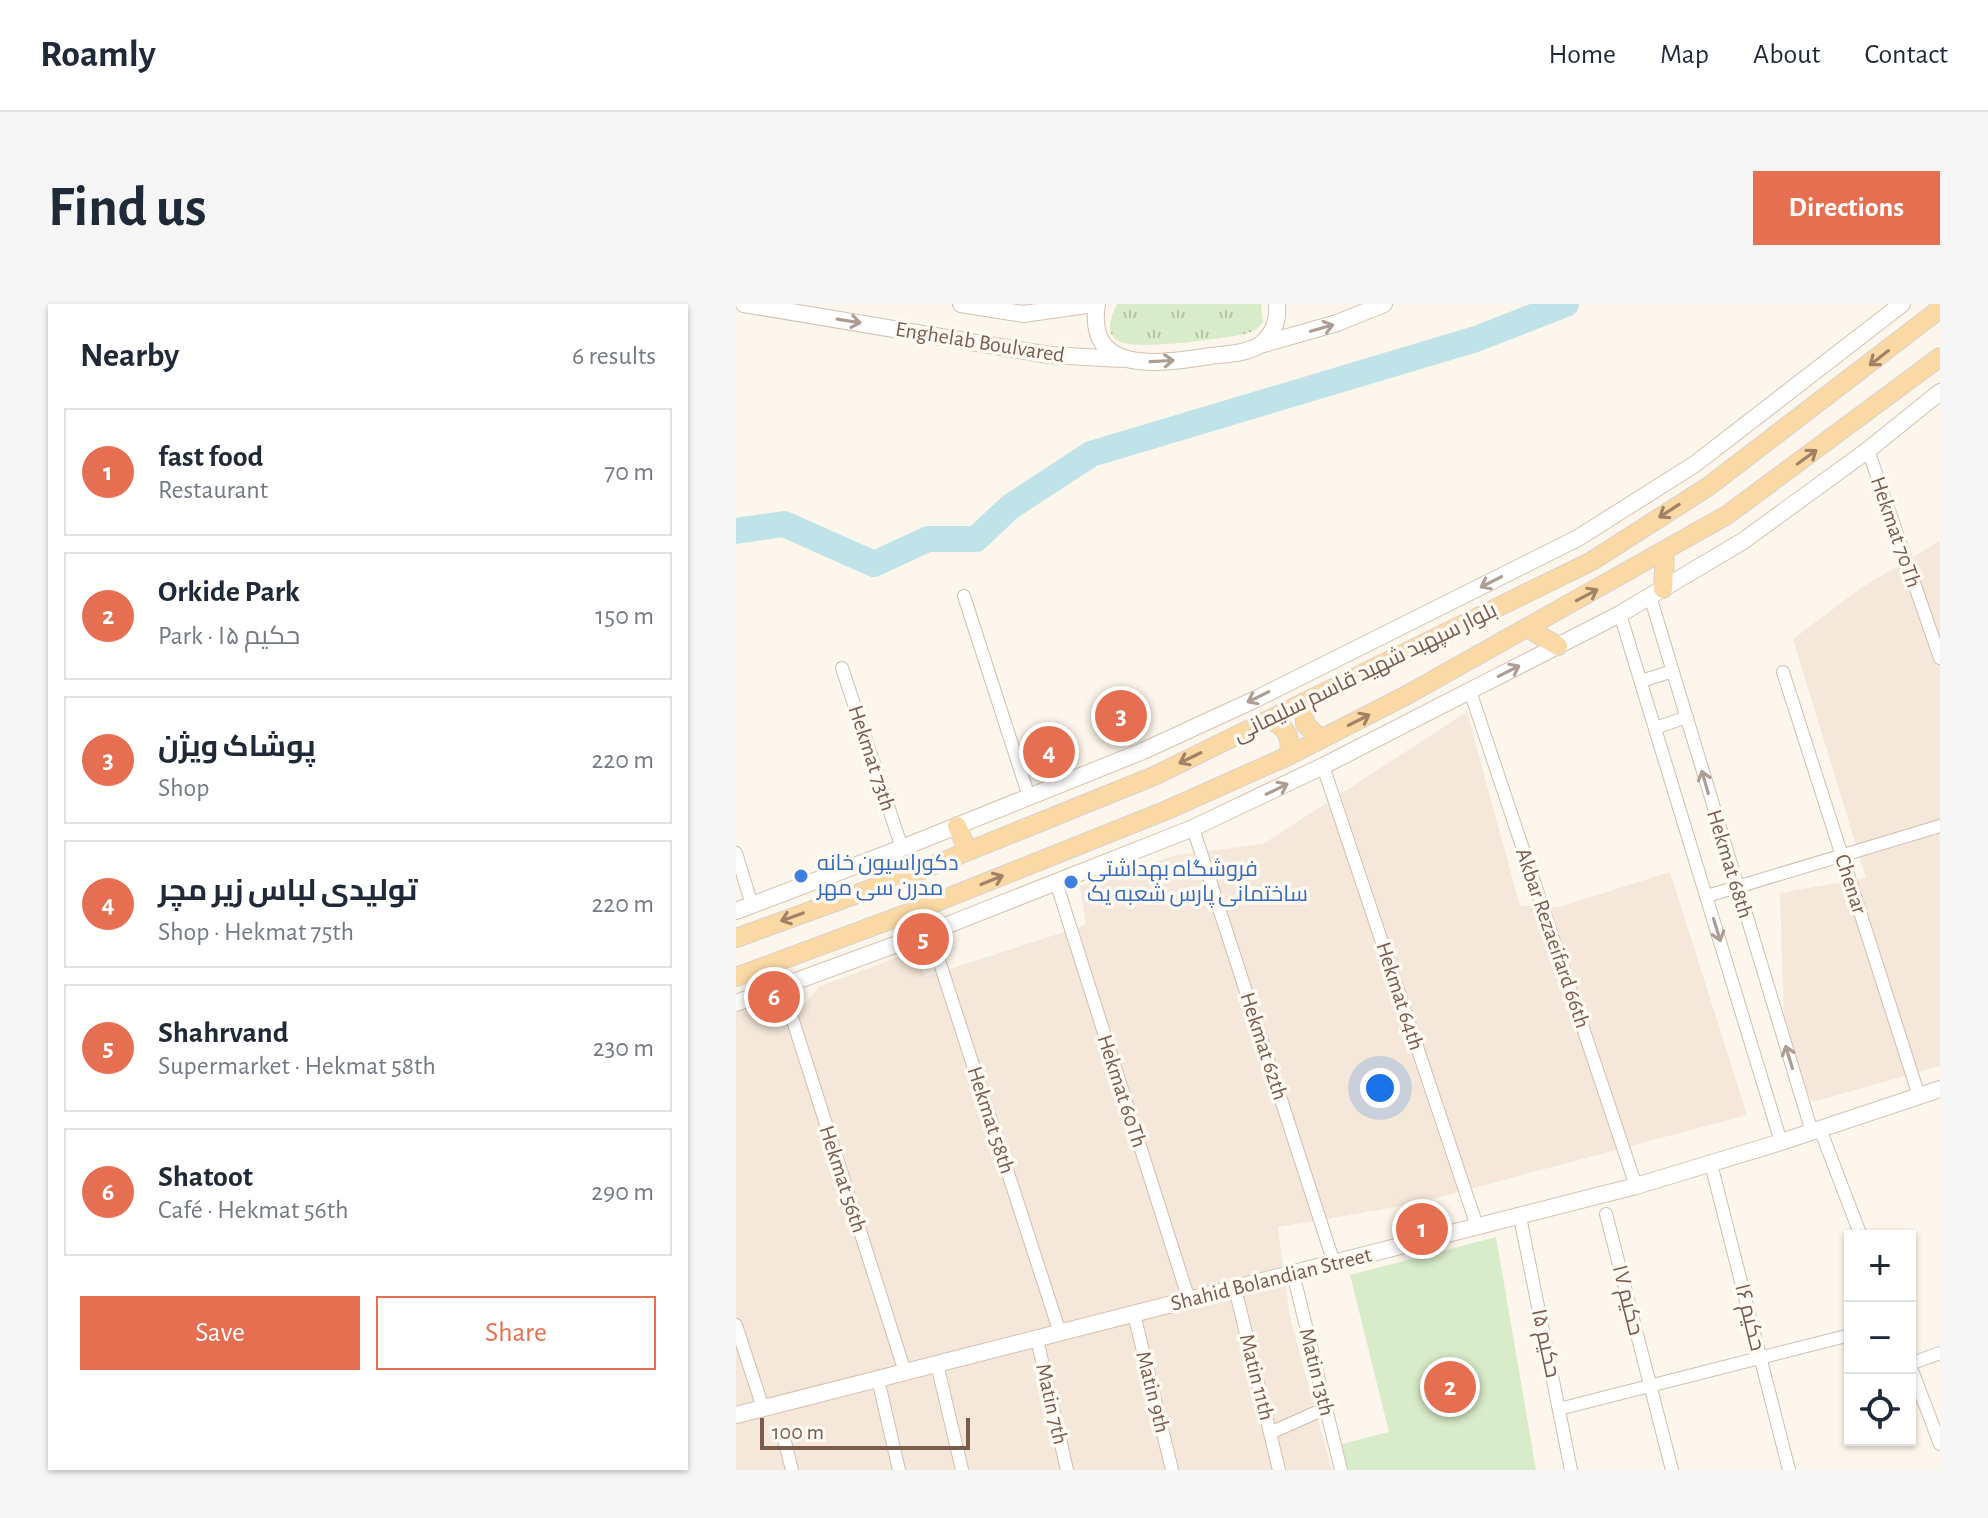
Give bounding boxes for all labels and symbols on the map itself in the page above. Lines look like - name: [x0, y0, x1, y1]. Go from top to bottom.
- one-way arrow: [836, 315, 861, 330]
- street label: Enghelab Boulvared: [894, 318, 1066, 366]
- one-way arrow: [1309, 319, 1335, 334]
- one-way arrow: [1869, 349, 1890, 366]
- one-way arrow: [1148, 353, 1175, 368]
- one-way arrow: [1795, 449, 1817, 466]
- street label: Hekmat 70Th: [1867, 474, 1925, 590]
- one-way arrow: [1658, 504, 1681, 520]
- one-way arrow: [1479, 574, 1503, 590]
- one-way arrow: [1574, 587, 1598, 603]
- street label: بلوار سپهبد شهید قاسم سلیمانی: [1230, 598, 1502, 749]
- one-way arrow: [1496, 663, 1520, 679]
- pin: 3: [1095, 686, 1147, 746]
- one-way arrow: [1246, 690, 1270, 705]
- street label: Hekmat 73th: [845, 702, 899, 814]
- one-way arrow: [1346, 712, 1370, 727]
- pin: 4: [1023, 722, 1075, 782]
- one-way arrow: [1178, 751, 1202, 766]
- one-way arrow: [1697, 769, 1712, 795]
- one-way arrow: [1264, 780, 1288, 796]
- street label: Hekmat 68th: [1703, 807, 1757, 921]
- street label: Akbar Rezaeifard 66th: [1512, 845, 1594, 1031]
- street label: Chenar: [1831, 851, 1871, 917]
- place label: دکوراسیون خانه مدرن سی مهر: [815, 852, 959, 901]
- place label: فروشگاه بهداشتی ساختمانی پارس شعبه یک: [1087, 858, 1308, 908]
- marker: دکوراسیون خانه مدرن سی مهر: [792, 867, 810, 885]
- one-way arrow: [979, 872, 1004, 886]
- marker: فروشگاه بهداشتی ساختمانی پارس شعبه یک: [1062, 873, 1080, 891]
- pin: 5: [897, 909, 949, 969]
- one-way arrow: [781, 911, 805, 925]
- one-way arrow: [1710, 916, 1725, 942]
- street label: Hekmat 64th: [1372, 939, 1428, 1053]
- pin: 6: [748, 967, 800, 1027]
- street label: Hekmat 62th: [1236, 989, 1292, 1103]
- street label: Hekmat 60Th: [1093, 1032, 1151, 1150]
- one-way arrow: [1781, 1045, 1796, 1071]
- street label: Hekmat 58th: [963, 1064, 1019, 1176]
- your location: [1360, 1068, 1400, 1108]
- street label: Hekmat 56th: [815, 1123, 871, 1235]
- pin: 1: [1396, 1199, 1448, 1259]
- street label: Shahid Bolandian Street: [1168, 1243, 1374, 1315]
- street label: حکیم ۱۷: [1605, 1262, 1647, 1338]
- street label: حکیم ۱۶: [1727, 1281, 1769, 1354]
- street label: حکیم ۱۵: [1524, 1306, 1564, 1380]
- street label: Matin 13th: [1295, 1326, 1339, 1418]
- street label: Matin 11th: [1236, 1332, 1278, 1422]
- street label: Matin 9th: [1132, 1349, 1174, 1435]
- pin: 2: [1424, 1357, 1476, 1417]
- street label: Matin 7th: [1032, 1361, 1072, 1447]
- scale bar: [760, 1414, 970, 1450]

